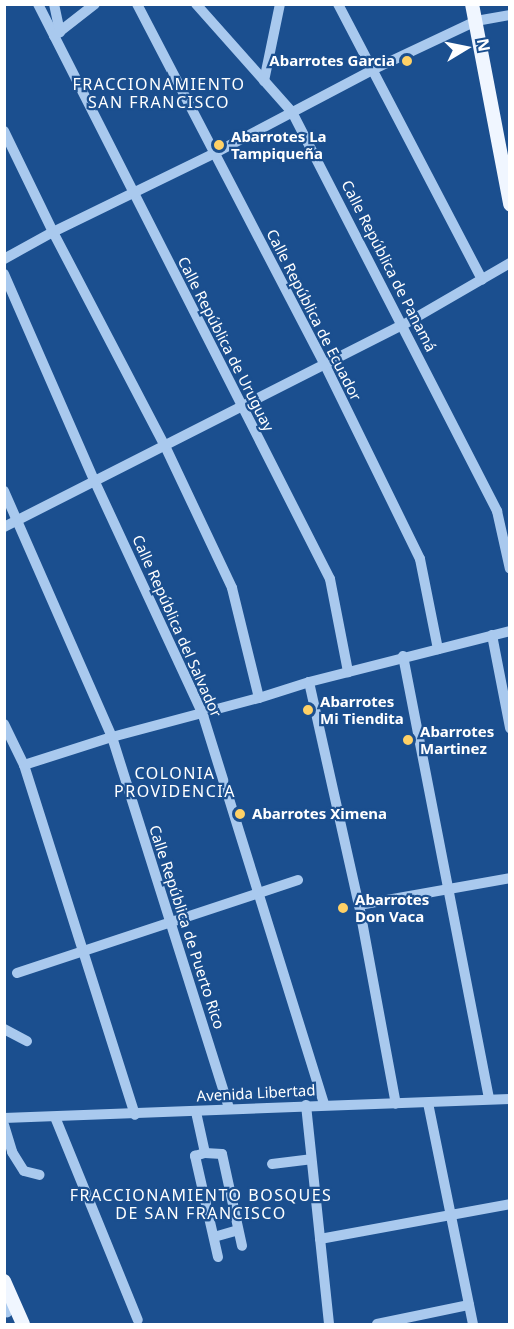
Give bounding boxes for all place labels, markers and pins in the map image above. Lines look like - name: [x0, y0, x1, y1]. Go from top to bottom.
- place label: Abarrotes Garcia: [269, 52, 395, 70]
- marker: Abarrotes Garcia: [400, 54, 414, 68]
- place label: Abarrotes La Tampiqueña: [231, 127, 327, 162]
- marker: Abarrotes La Tampiqueña: [212, 138, 226, 152]
- place label: Abarrotes Mi Tiendita: [320, 692, 404, 727]
- marker: Abarrotes Mi Tiendita: [301, 703, 315, 717]
- place label: Abarrotes Martinez: [420, 722, 494, 757]
- marker: Abarrotes Martinez: [401, 733, 415, 747]
- place label: Abarrotes Ximena: [252, 805, 387, 823]
- marker: Abarrotes Ximena: [233, 807, 247, 821]
- place label: Abarrotes Don Vaca: [355, 890, 429, 925]
- marker: Abarrotes Don Vaca: [336, 901, 350, 915]

